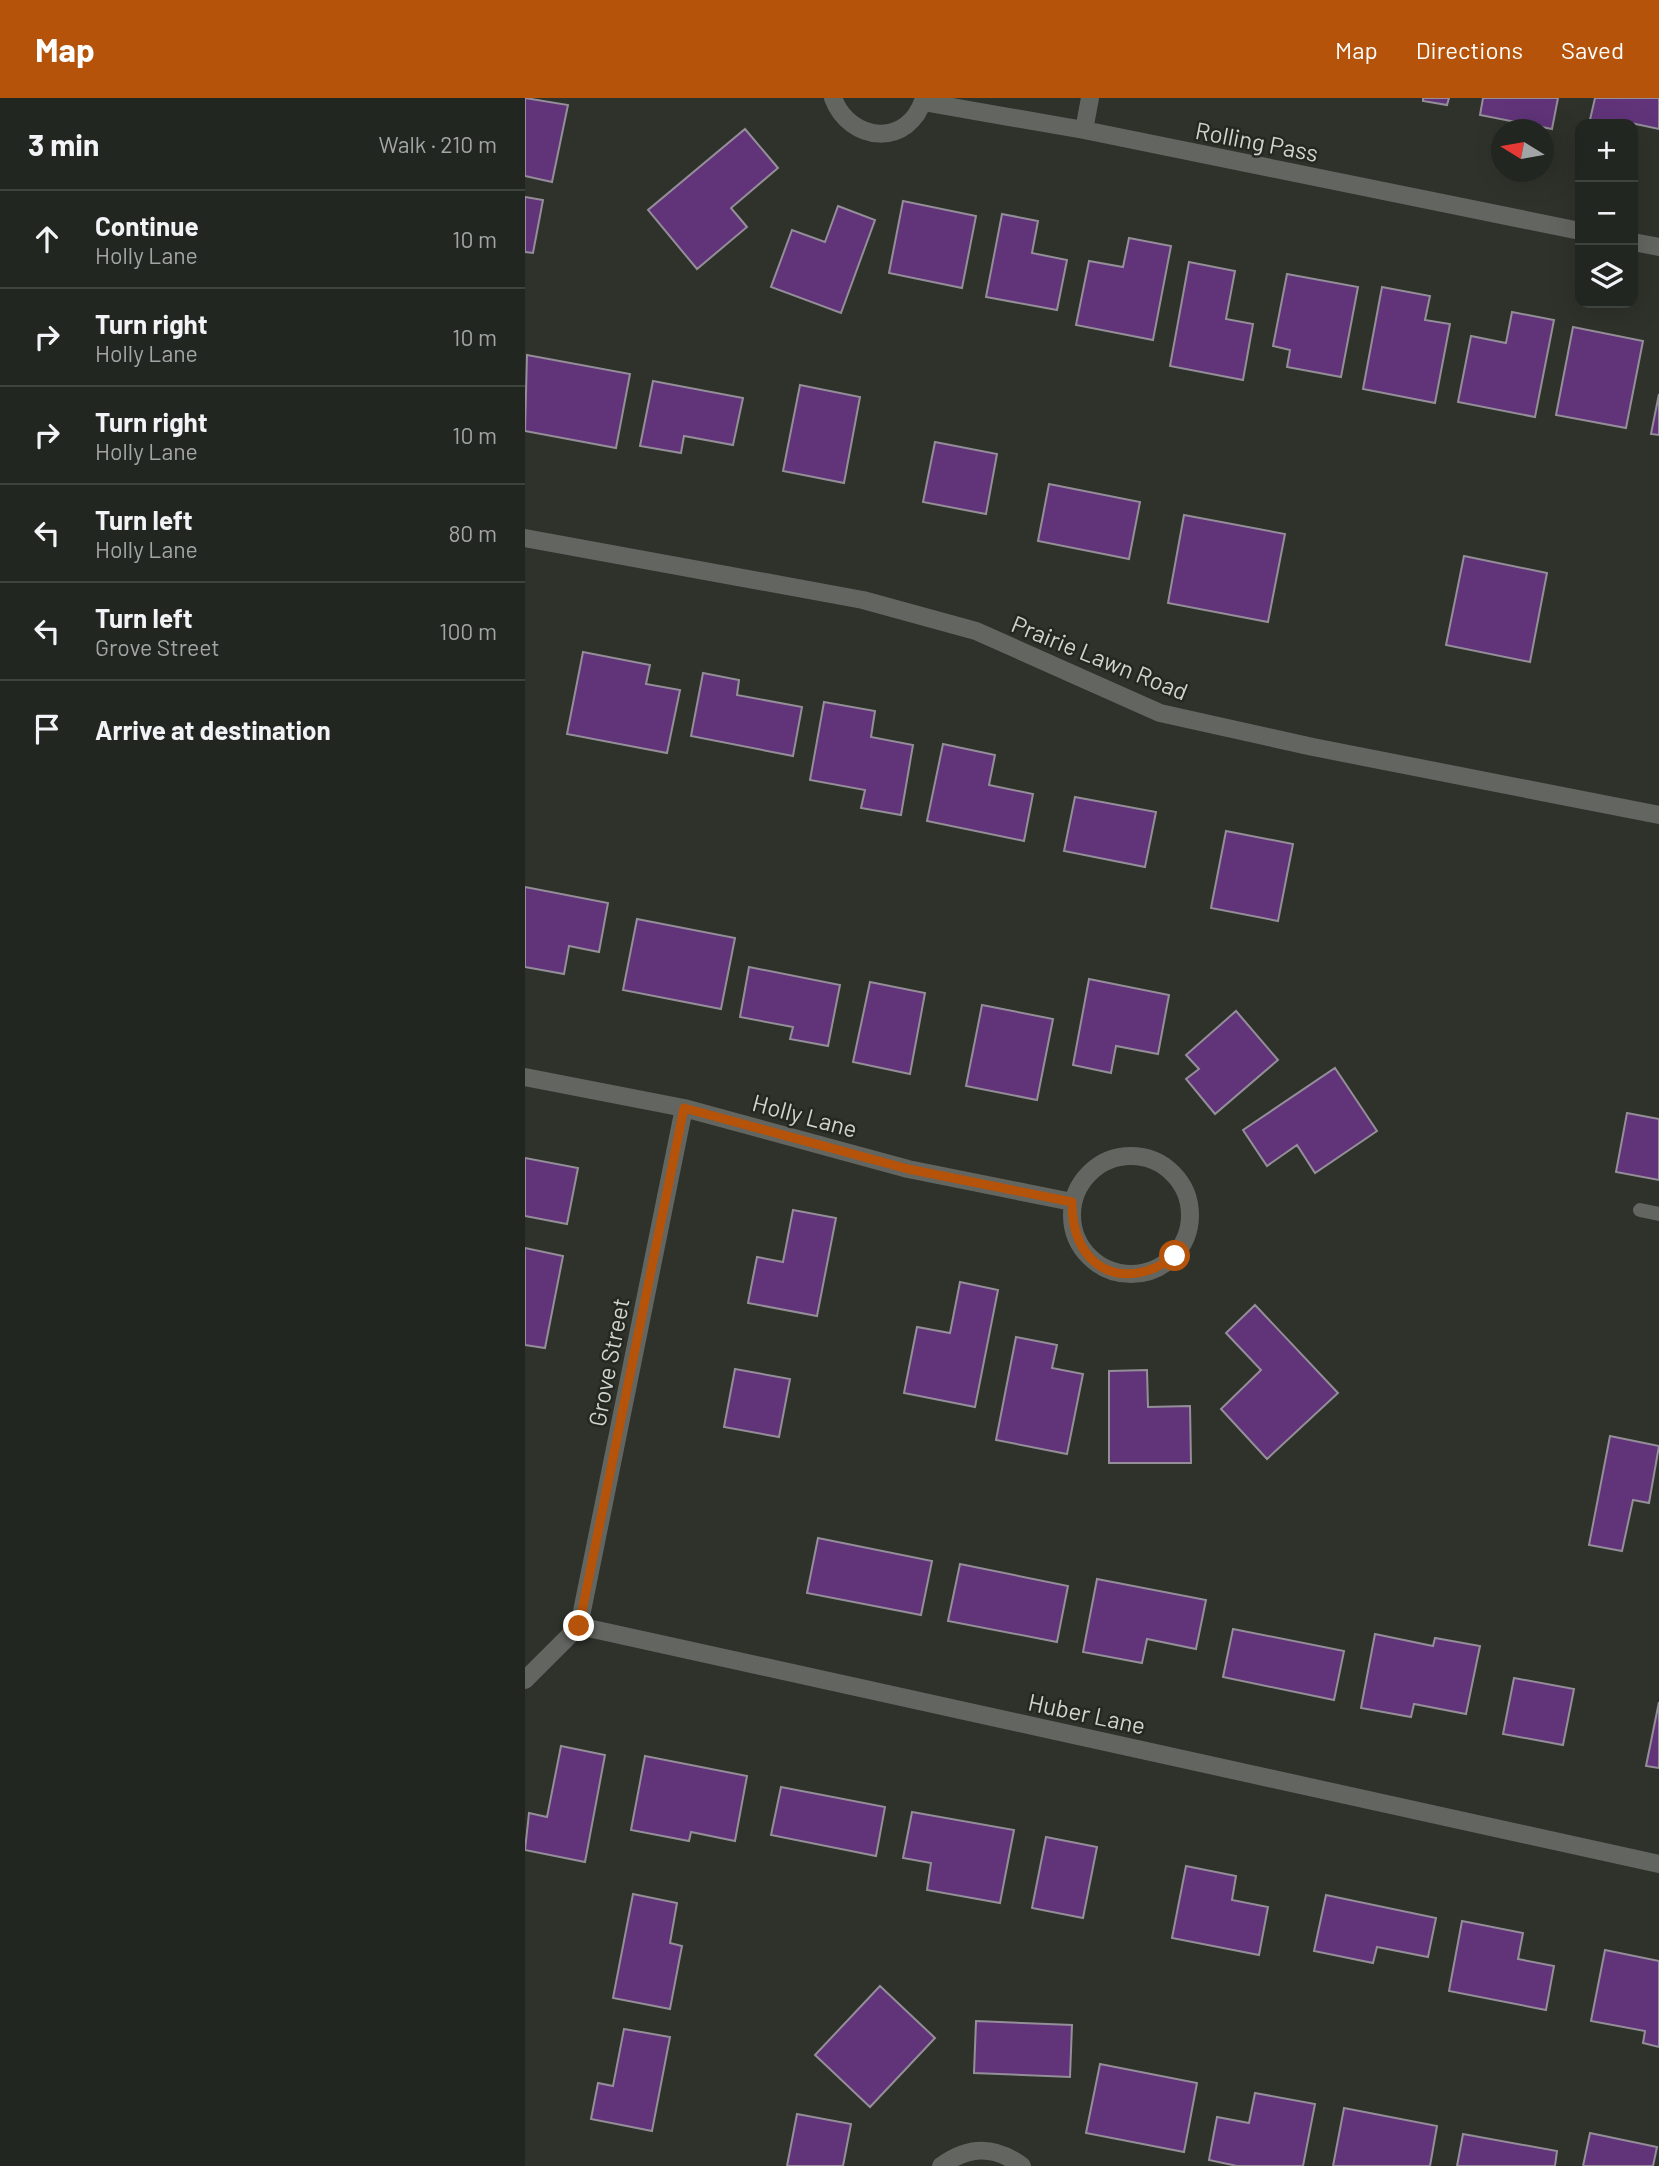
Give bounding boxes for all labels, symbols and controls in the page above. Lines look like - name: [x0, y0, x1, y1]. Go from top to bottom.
- text: Map: [35, 29, 95, 69]
- text: Map: [1335, 35, 1378, 64]
- text: Directions: [1416, 35, 1523, 64]
- text: Saved: [1561, 35, 1624, 64]
- street label: Rolling Pass: [1193, 115, 1321, 167]
- north arrow: [1491, 119, 1554, 182]
- map controls: [1575, 119, 1638, 308]
- button: +: [1575, 119, 1638, 182]
- text: 3 min: [28, 126, 99, 162]
- text: Walk · 210 m: [379, 130, 497, 158]
- button: −: [1575, 182, 1638, 245]
- text: Continue: [95, 210, 199, 241]
- icon: ahead: [28, 220, 66, 258]
- text: 10 m: [452, 225, 497, 253]
- text: Holly Lane: [95, 241, 198, 269]
- button: layers: [1575, 245, 1638, 308]
- text: Turn right: [95, 308, 208, 339]
- icon: right: [28, 318, 66, 356]
- text: 10 m: [452, 323, 497, 351]
- text: Holly Lane: [95, 339, 198, 367]
- text: Turn right: [95, 406, 208, 437]
- icon: right: [28, 416, 66, 454]
- text: 10 m: [452, 421, 497, 449]
- text: Holly Lane: [95, 437, 198, 465]
- text: Turn left: [95, 504, 193, 535]
- icon: left: [28, 514, 66, 552]
- text: 80 m: [448, 519, 497, 547]
- text: Holly Lane: [95, 535, 198, 563]
- text: Turn left: [95, 602, 193, 633]
- street label: Prairie Lawn Road: [1008, 608, 1192, 706]
- icon: left: [28, 612, 66, 650]
- text: 100 m: [439, 617, 497, 645]
- text: Grove Street: [95, 633, 220, 661]
- icon: arrive: [28, 710, 66, 748]
- text: Arrive at destination: [95, 714, 331, 745]
- street label: Holly Lane: [750, 1087, 860, 1143]
- route start: [1159, 1240, 1190, 1271]
- street label: Grove Street: [581, 1295, 635, 1429]
- route end: [563, 1610, 594, 1641]
- street label: Huber Lane: [1026, 1686, 1148, 1740]

